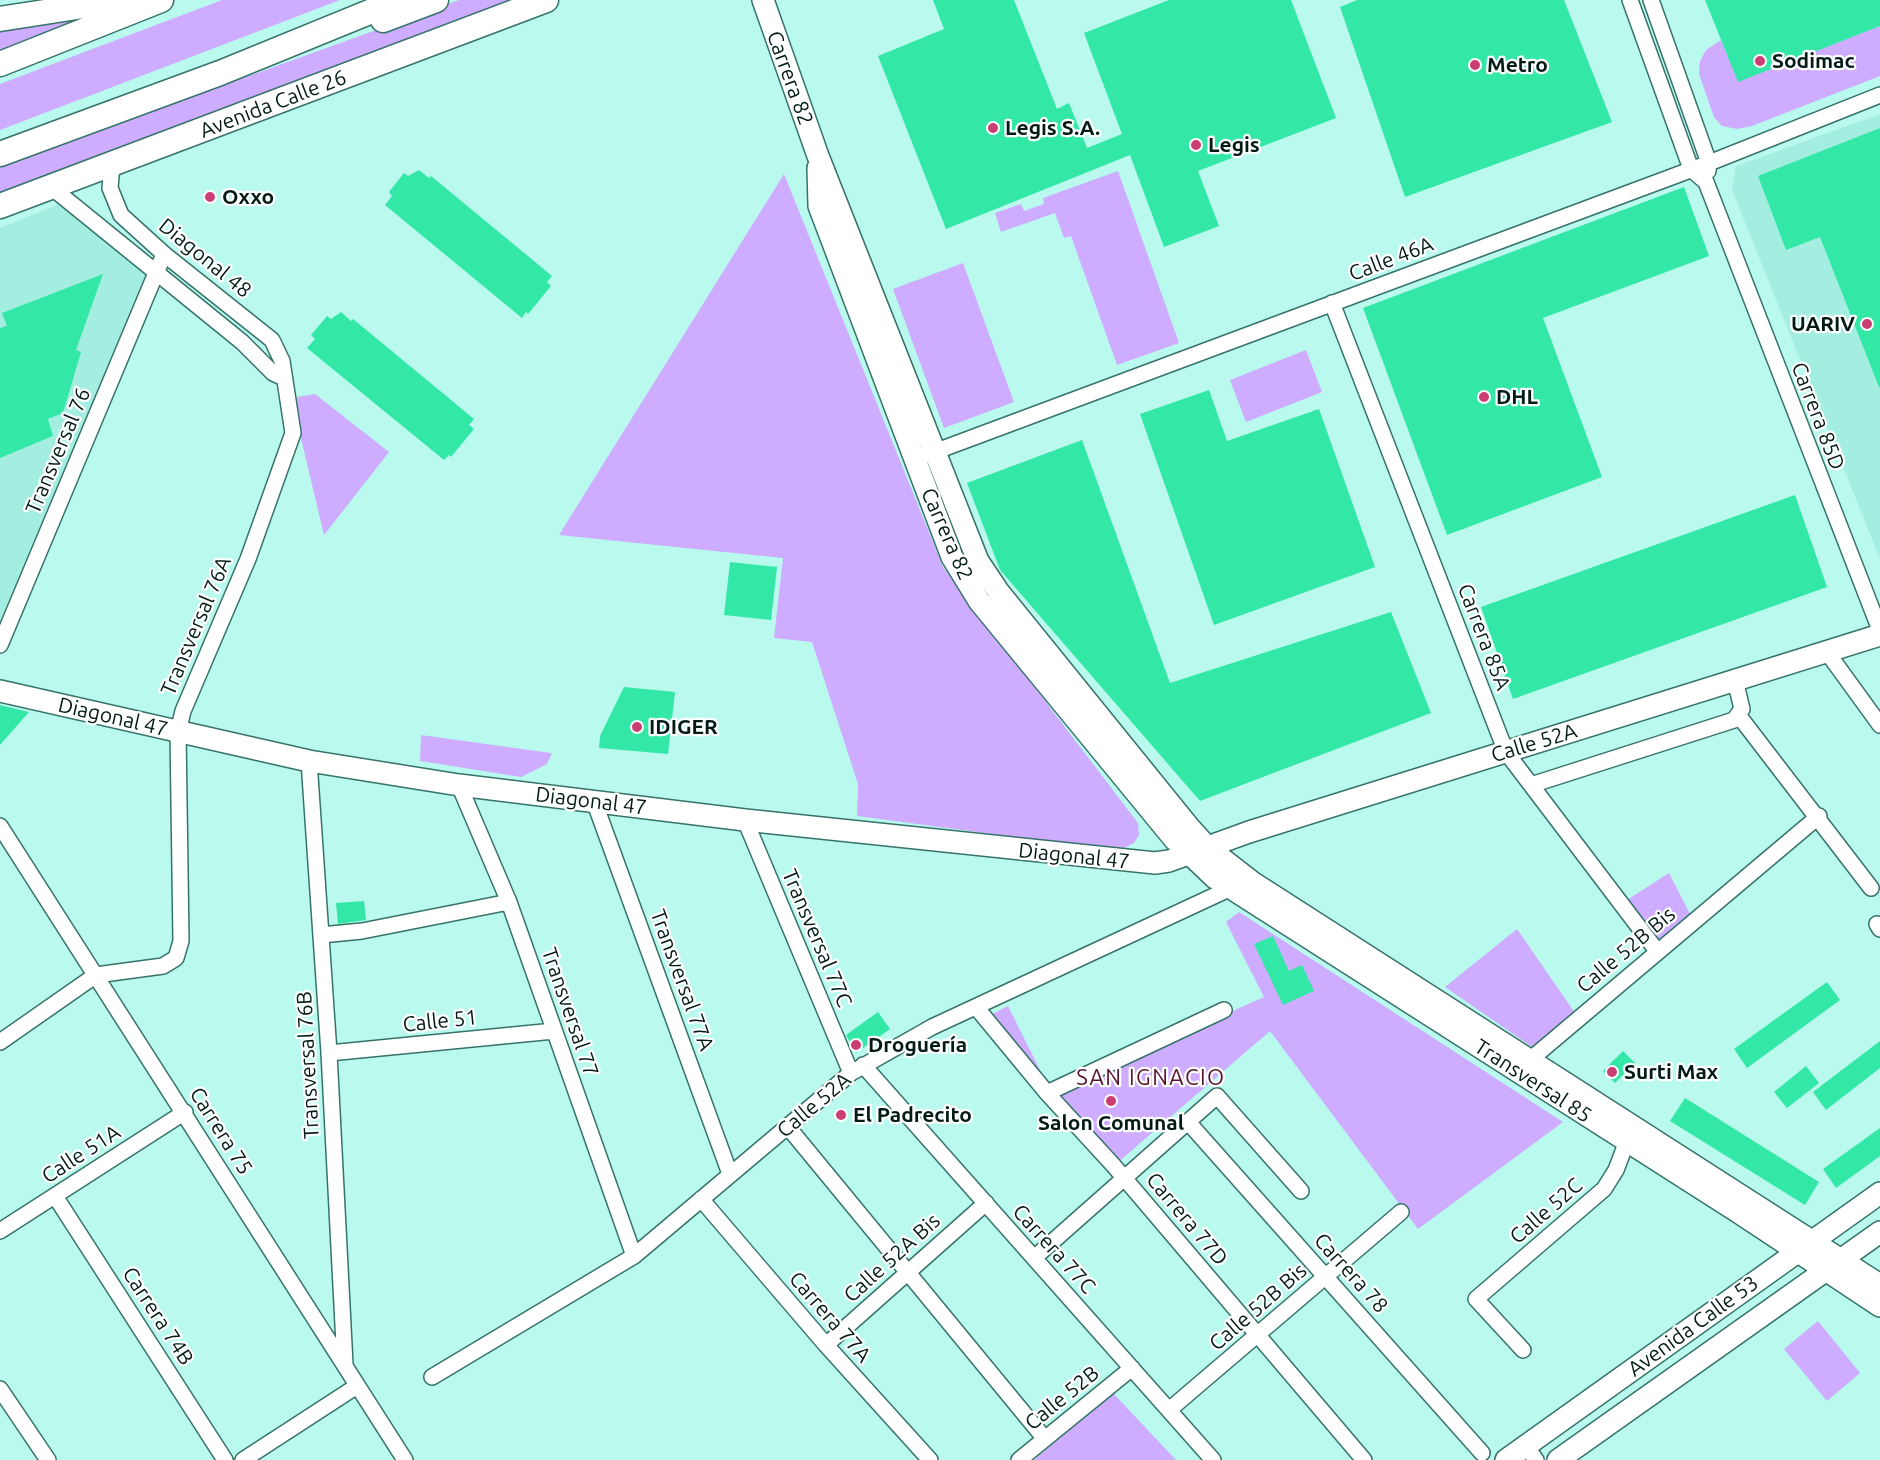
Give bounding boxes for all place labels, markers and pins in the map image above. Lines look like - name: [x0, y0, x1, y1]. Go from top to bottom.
- place label: Sodimac: [1772, 48, 1855, 74]
- place label: Metro: [1487, 52, 1548, 78]
- marker: Sodimac: [1753, 54, 1767, 68]
- marker: Metro: [1468, 58, 1482, 72]
- place label: Legis S.A.: [1005, 115, 1100, 141]
- marker: Legis S.A.: [986, 121, 1000, 135]
- place label: Legis: [1208, 132, 1260, 158]
- marker: Legis: [1189, 138, 1203, 152]
- place label: Oxxo: [222, 184, 274, 210]
- marker: Oxxo: [203, 190, 217, 204]
- place label: UARIV: [1791, 311, 1855, 337]
- marker: UARIV: [1860, 317, 1874, 331]
- place label: DHL: [1496, 384, 1538, 410]
- marker: DHL: [1477, 390, 1491, 404]
- place label: IDIGER: [649, 714, 718, 740]
- marker: IDIGER: [630, 720, 644, 734]
- place label: Droguería: [868, 1032, 967, 1058]
- marker: Droguería: [849, 1038, 863, 1052]
- place label: Surti Max: [1624, 1059, 1718, 1085]
- marker: Surti Max: [1605, 1065, 1619, 1079]
- marker: Salon Comunal: [1104, 1094, 1118, 1108]
- place label: El Padrecito: [853, 1102, 972, 1128]
- marker: El Padrecito: [834, 1108, 848, 1122]
- place label: Salon Comunal: [1038, 1110, 1184, 1136]

